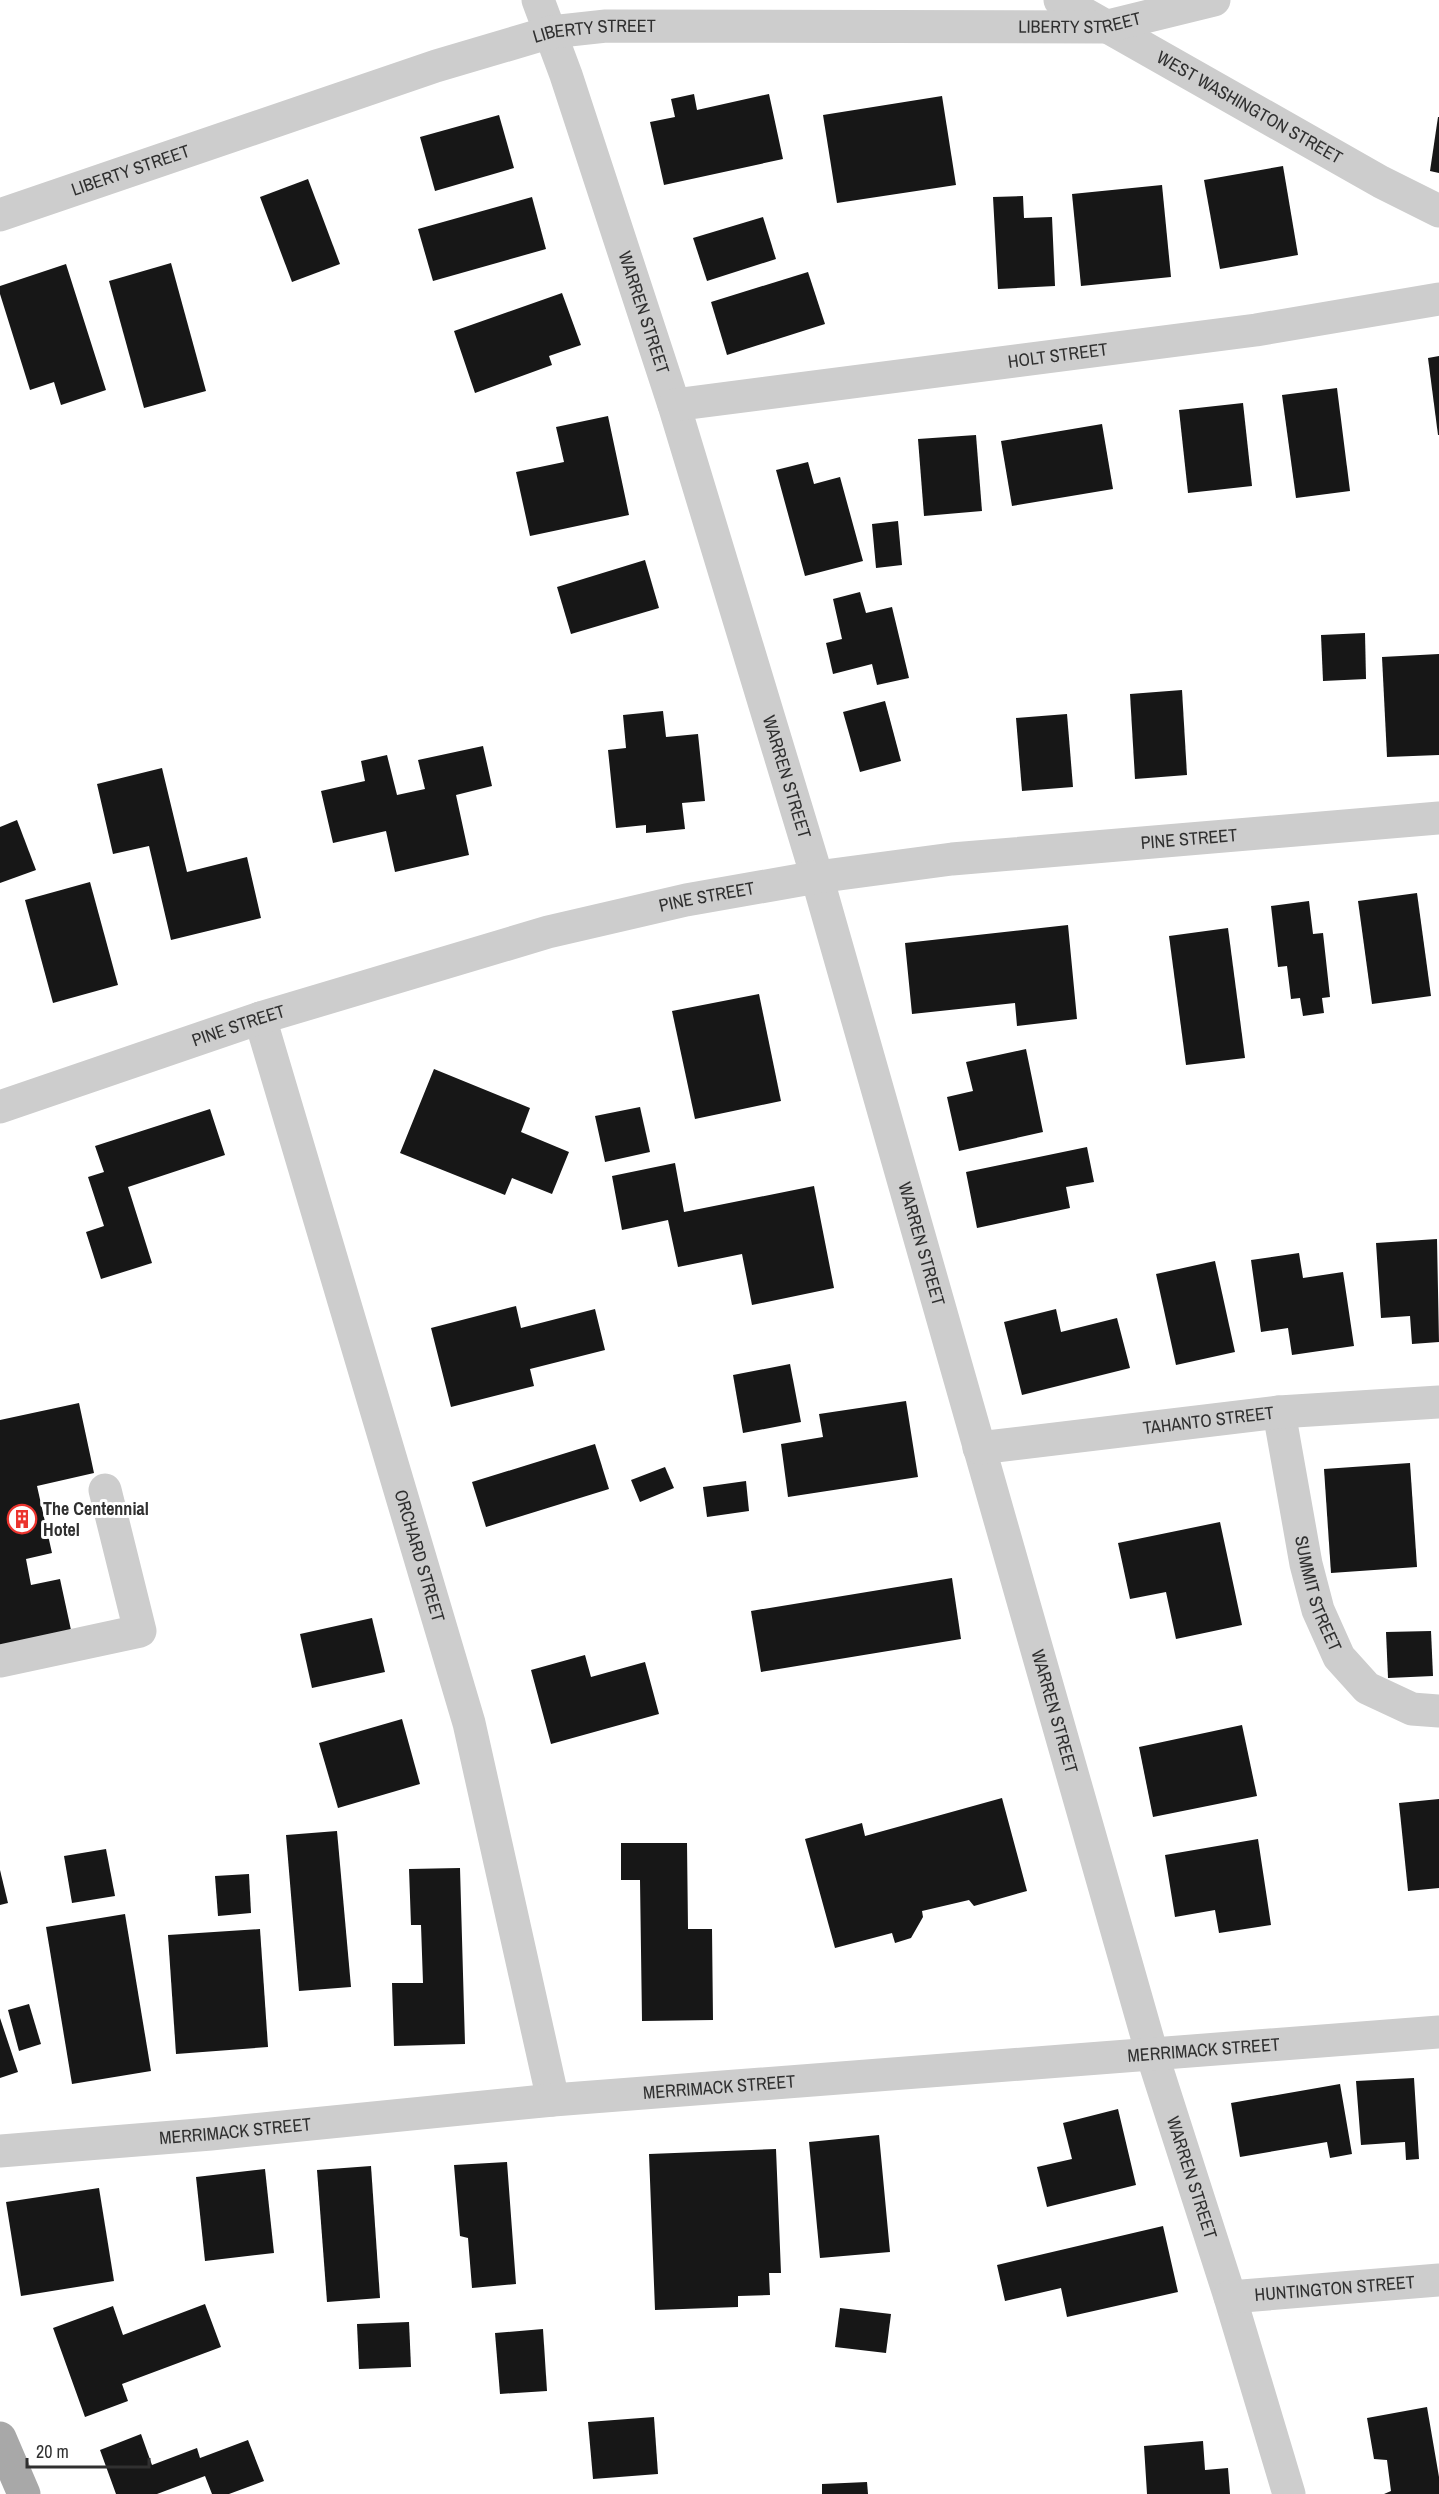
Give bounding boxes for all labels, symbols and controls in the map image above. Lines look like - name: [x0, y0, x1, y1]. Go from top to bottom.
- street label: LIBERTY STREET: [1018, 5, 1144, 39]
- street label: LIBERTY STREET: [530, 13, 656, 49]
- street label: WEST WASHINGTON STREET: [1152, 44, 1347, 170]
- street label: LIBERTY STREET: [68, 138, 193, 202]
- street label: WARREN STREET: [613, 248, 676, 377]
- street label: HOLT STREET: [1006, 336, 1109, 374]
- street label: WARREN STREET: [757, 712, 818, 842]
- street label: PINE STREET: [1140, 822, 1238, 855]
- street label: PINE STREET: [656, 875, 756, 918]
- street label: PINE STREET: [188, 998, 288, 1052]
- street label: WARREN STREET: [892, 1179, 951, 1309]
- street label: TAHANTO STREET: [1141, 1400, 1275, 1440]
- street label: ORCHARD STREET: [388, 1486, 451, 1625]
- place label: The Centennial Hotel: [43, 1496, 149, 1542]
- building icon: The Centennial Hotel: [6, 1503, 38, 1535]
- street label: SUMMIT STREET: [1289, 1534, 1348, 1655]
- street label: WARREN STREET: [1025, 1647, 1084, 1776]
- street label: MERRIMACK STREET: [1127, 2031, 1281, 2068]
- street label: MERRIMACK STREET: [642, 2068, 796, 2105]
- street label: MERRIMACK STREET: [158, 2111, 312, 2150]
- street label: WARREN STREET: [1161, 2113, 1224, 2242]
- street label: HUNTINGTON STREET: [1254, 2269, 1416, 2307]
- scale bar: [27, 2431, 148, 2469]
- text: 20 m: [36, 2439, 69, 2464]

